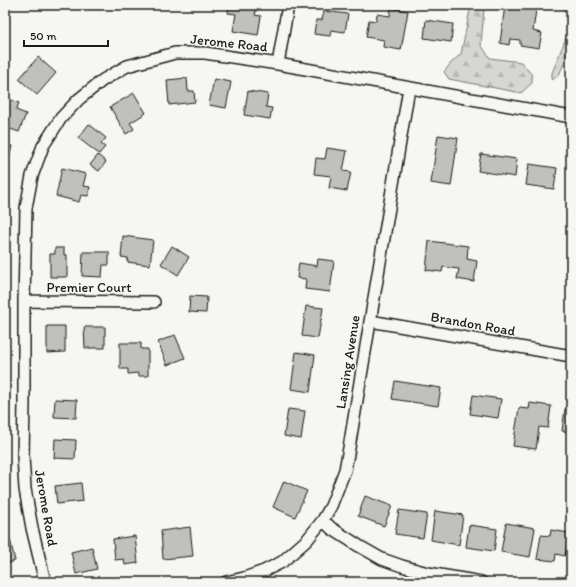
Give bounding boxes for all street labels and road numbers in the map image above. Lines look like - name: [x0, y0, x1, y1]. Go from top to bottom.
- street label: Jerome Road: [190, 31, 269, 56]
- street label: Premier Court: [46, 279, 132, 296]
- street label: Brandon Road: [429, 308, 517, 340]
- street label: Lansing Avenue: [332, 313, 364, 410]
- street label: Jerome Road: [31, 468, 61, 548]

